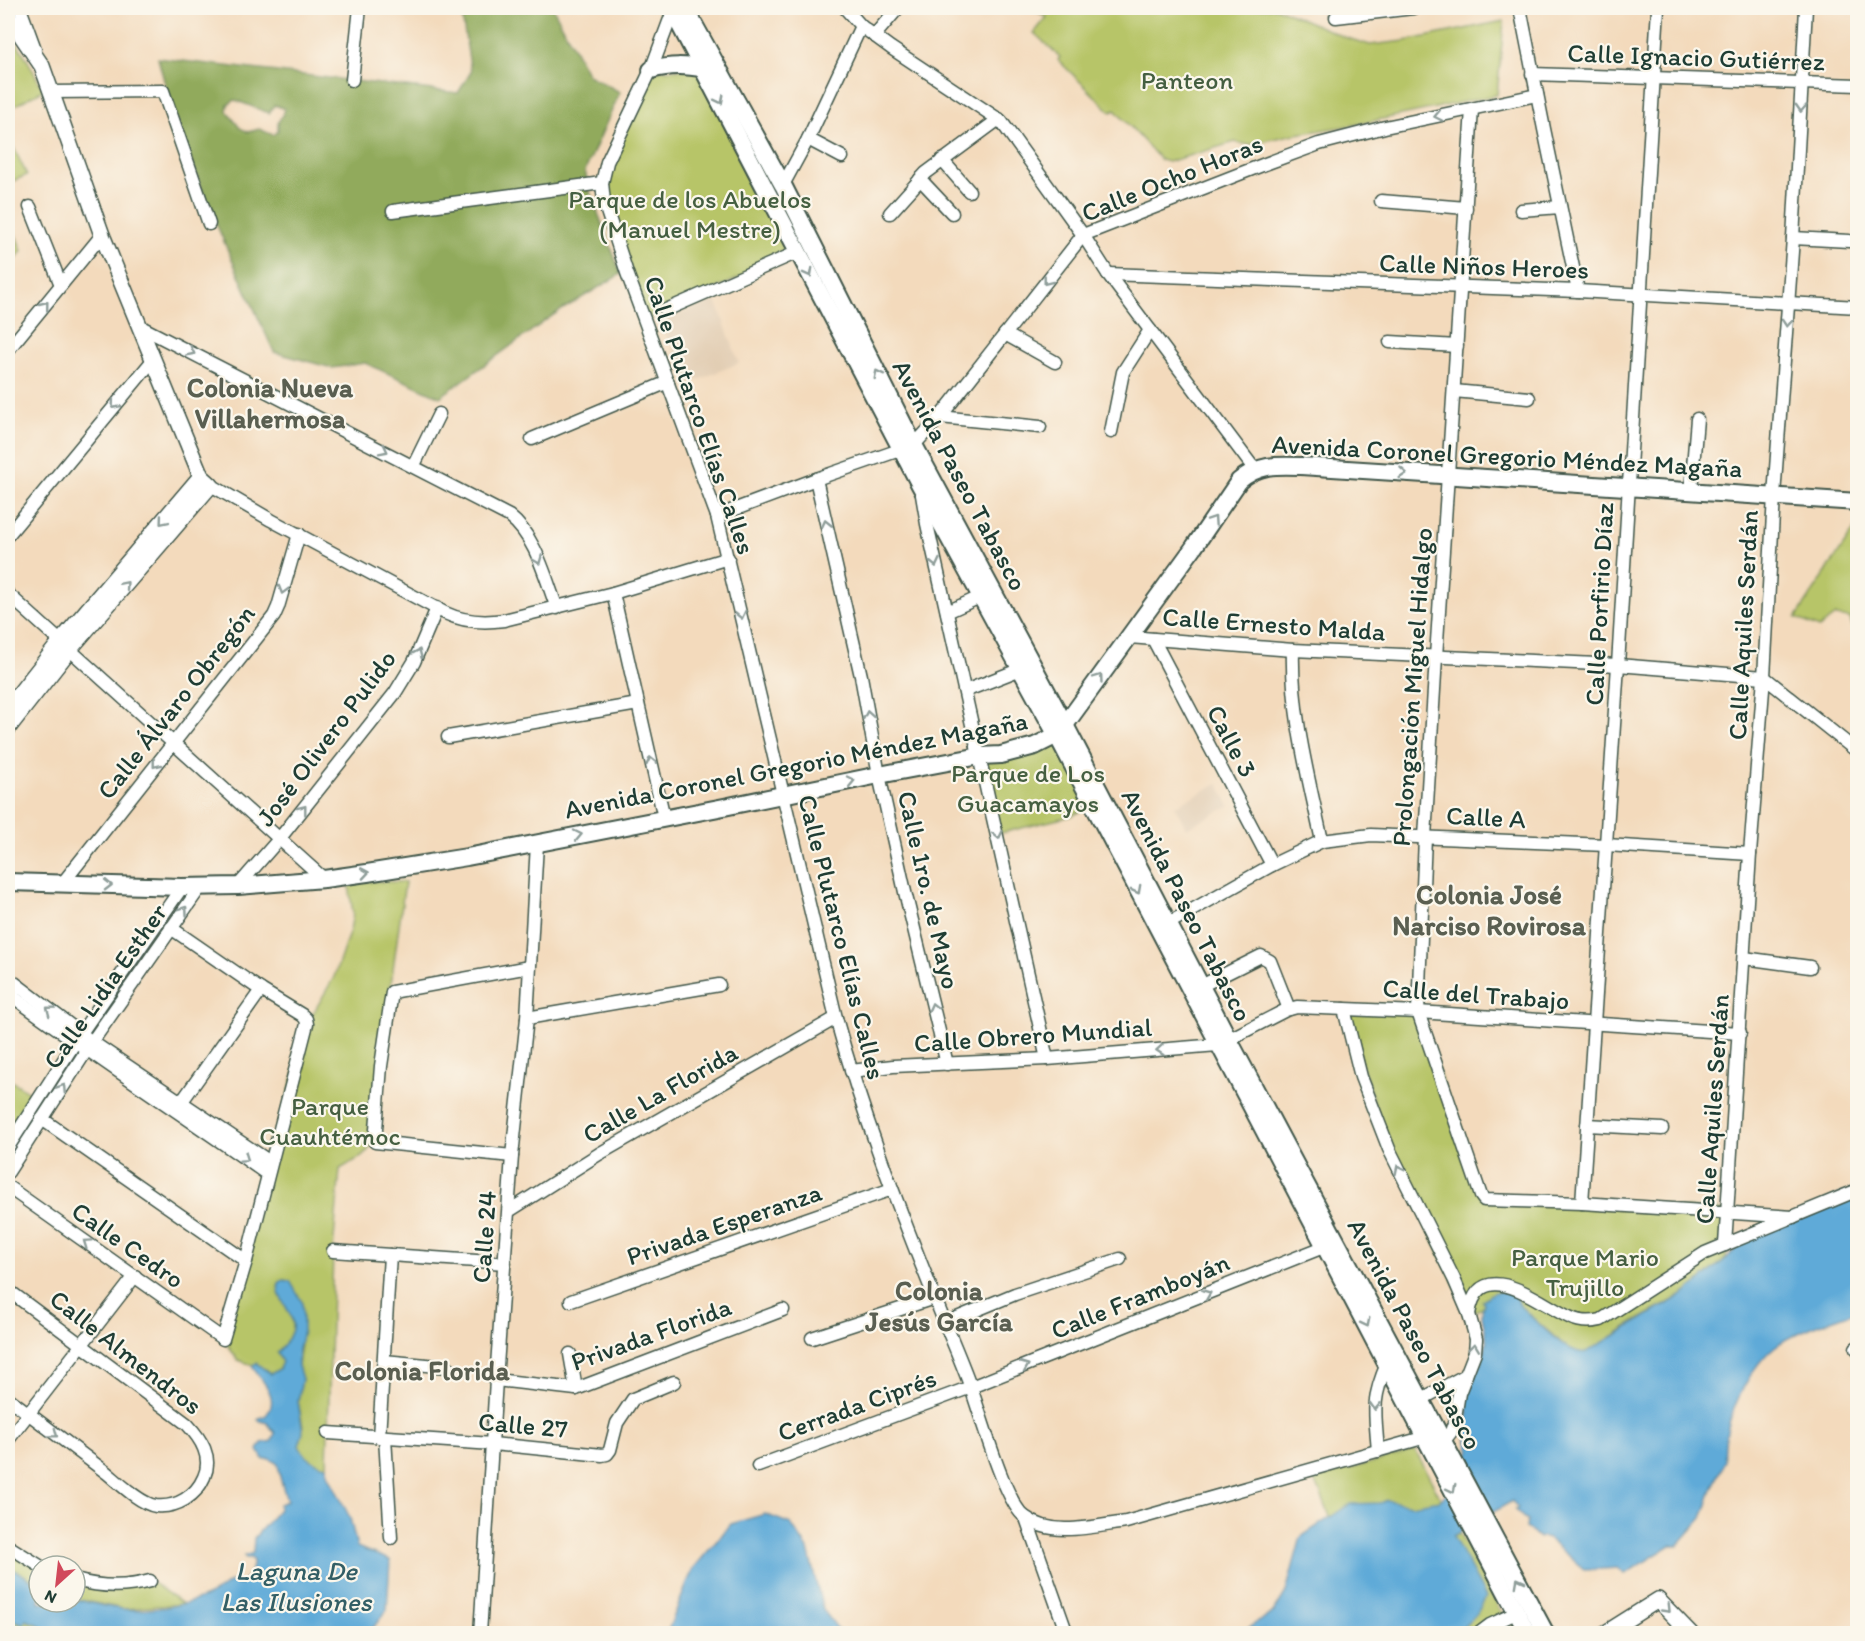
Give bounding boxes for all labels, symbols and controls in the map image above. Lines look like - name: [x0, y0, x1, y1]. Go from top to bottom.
- street label: Calle Ignacio Gutiérrez: [1567, 37, 1825, 77]
- park label: Panteon: [1141, 64, 1233, 96]
- one-way arrow: [713, 93, 724, 104]
- one-way arrow: [1795, 103, 1808, 112]
- one-way arrow: [1434, 109, 1444, 122]
- street label: Calle Ocho Horas: [1077, 127, 1267, 229]
- park label: Parque de los Abuelos (Manuel Mestre): [568, 183, 812, 245]
- street label: Calle Niños Heroes: [1378, 246, 1590, 286]
- one-way arrow: [802, 267, 814, 278]
- street label: Calle Plutarco Elías Calles: [637, 272, 763, 558]
- one-way arrow: [1044, 274, 1055, 285]
- one-way arrow: [37, 301, 48, 312]
- one-way arrow: [1780, 319, 1793, 328]
- one-way arrow: [185, 345, 196, 356]
- street label: Avenida Paseo Tabasco: [886, 354, 1034, 596]
- one-way arrow: [874, 370, 885, 381]
- district label: Colonia Nueva Villahermosa: [187, 371, 354, 435]
- one-way arrow: [111, 398, 122, 409]
- street label: Avenida Coronel Gregorio Méndez Magaña: [1271, 428, 1743, 484]
- one-way arrow: [378, 443, 388, 454]
- one-way arrow: [1399, 466, 1408, 479]
- street label: Calle Porfirio Díaz: [1578, 502, 1620, 706]
- street label: Calle Aquiles Serdán: [1721, 509, 1765, 741]
- one-way arrow: [159, 514, 170, 525]
- one-way arrow: [1206, 515, 1217, 526]
- one-way arrow: [820, 519, 833, 529]
- street label: Prolongación Miguel Hidalgo: [1385, 526, 1439, 848]
- one-way arrow: [531, 553, 543, 564]
- one-way arrow: [928, 557, 941, 567]
- one-way arrow: [117, 581, 128, 592]
- one-way arrow: [278, 584, 290, 595]
- street label: Calle Álvaro Obregón: [90, 598, 262, 806]
- street label: Calle Ernesto Malda: [1161, 600, 1387, 648]
- one-way arrow: [734, 610, 747, 620]
- street label: José Olivero Pulido: [249, 643, 403, 833]
- one-way arrow: [411, 648, 423, 659]
- one-way arrow: [1092, 674, 1103, 685]
- street label: Calle 3: [1200, 699, 1264, 783]
- street label: Avenida Coronel Gregorio Méndez Magaña: [562, 704, 1030, 826]
- one-way arrow: [862, 710, 875, 720]
- one-way arrow: [645, 756, 658, 766]
- one-way arrow: [153, 757, 164, 768]
- park label: Parque de Los Guacamayos: [951, 757, 1105, 819]
- one-way arrow: [846, 775, 856, 788]
- street label: Avenida Paseo Tabasco: [1114, 783, 1260, 1027]
- street label: Calle 1ro. de Mayo: [891, 788, 967, 992]
- street label: Calle Plutarco Elías Calles: [791, 791, 893, 1083]
- street label: Calle A: [1445, 799, 1527, 835]
- one-way arrow: [295, 805, 306, 816]
- one-way arrow: [573, 829, 583, 842]
- one-way arrow: [990, 829, 1003, 839]
- one-way arrow: [360, 867, 370, 880]
- district label: Colonia José Narciso Rovirosa: [1392, 878, 1587, 942]
- one-way arrow: [103, 879, 112, 891]
- one-way arrow: [1130, 884, 1141, 895]
- street label: Calle Lidia Esther: [36, 897, 174, 1075]
- one-way arrow: [177, 906, 188, 917]
- street label: Calle del Trabajo: [1382, 972, 1570, 1016]
- street label: Calle Aquiles Serdán: [1688, 993, 1736, 1225]
- one-way arrow: [927, 1003, 940, 1013]
- one-way arrow: [45, 1006, 56, 1017]
- street label: Calle Obrero Mundial: [913, 1011, 1153, 1059]
- street label: Calle La Florida: [577, 1035, 744, 1150]
- one-way arrow: [1155, 1043, 1164, 1056]
- one-way arrow: [55, 1084, 66, 1095]
- park label: Parque Cuauhtémoc: [259, 1090, 401, 1152]
- one-way arrow: [239, 1151, 250, 1162]
- one-way arrow: [1394, 1165, 1406, 1176]
- street label: Privada Esperanza: [622, 1175, 826, 1272]
- street label: Calle 24: [465, 1189, 503, 1284]
- street label: Calle Cedro: [65, 1195, 191, 1295]
- street label: Avenida Paseo Tabasco: [1341, 1213, 1489, 1455]
- one-way arrow: [83, 1239, 94, 1250]
- park label: Parque Mario Trujillo: [1511, 1241, 1659, 1303]
- street label: Calle Framboyán: [1046, 1246, 1234, 1346]
- district label: Colonia Jesús García: [864, 1274, 1014, 1338]
- street label: Calle Almendros: [43, 1283, 209, 1421]
- one-way arrow: [1201, 1288, 1211, 1301]
- street label: Privada Florida: [566, 1290, 736, 1378]
- one-way arrow: [1359, 1316, 1370, 1327]
- one-way arrow: [1468, 1342, 1480, 1352]
- district label: Colonia Florida: [334, 1354, 511, 1387]
- street label: Cerrada Ciprés: [773, 1361, 941, 1449]
- one-way arrow: [1019, 1361, 1030, 1373]
- one-way arrow: [1369, 1402, 1382, 1411]
- street label: Calle 27: [477, 1405, 569, 1445]
- one-way arrow: [48, 1426, 59, 1437]
- one-way arrow: [1445, 1482, 1456, 1493]
- north arrow: [27, 1554, 87, 1614]
- water label: Laguna De Las Ilusiones: [220, 1554, 373, 1618]
- one-way arrow: [1515, 1578, 1526, 1588]
- text: N: [41, 1586, 60, 1608]
- one-way arrow: [1660, 1602, 1671, 1612]

